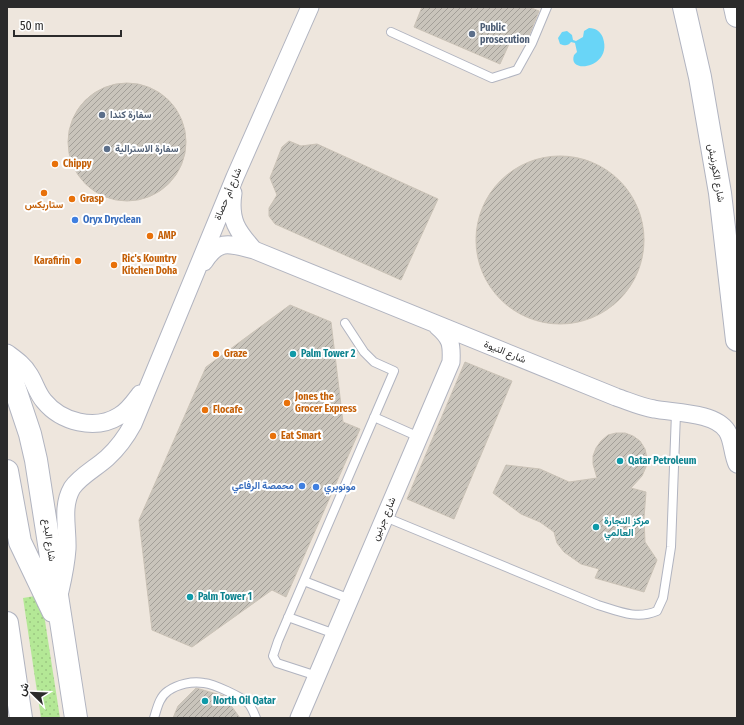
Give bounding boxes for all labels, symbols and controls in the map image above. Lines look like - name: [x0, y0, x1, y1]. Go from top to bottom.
- scale bar: [14, 12, 121, 38]
- text: 50 m: [20, 19, 44, 33]
- place label: Public prosecution: [480, 22, 530, 46]
- marker: Public prosecution: [467, 29, 477, 39]
- place label: سفارة كندا: [110, 109, 151, 121]
- marker: سفارة كندا: [97, 110, 107, 120]
- place label: سفارة الاسترالية: [115, 143, 178, 155]
- street label: شارع الكورنيش: [705, 143, 727, 203]
- marker: سفارة الاسترالية: [102, 144, 112, 154]
- place label: Chippy: [63, 158, 92, 170]
- marker: Chippy: [50, 159, 60, 169]
- street label: شارع أم حصاة: [212, 166, 244, 222]
- marker: ستاربكس: [39, 188, 49, 198]
- place label: Grasp: [80, 193, 105, 205]
- marker: Grasp: [67, 194, 77, 204]
- place label: ستاربكس: [25, 199, 63, 211]
- place label: Oryx Dryclean: [83, 214, 141, 226]
- marker: Oryx Dryclean: [70, 215, 80, 225]
- place label: AMP: [157, 230, 177, 242]
- marker: AMP: [145, 231, 155, 241]
- place label: Ric's Kountry Kitchen Doha: [122, 253, 177, 277]
- place label: Karafirin: [34, 255, 70, 267]
- marker: Karafirin: [73, 256, 83, 266]
- marker: Ric's Kountry Kitchen Doha: [109, 260, 119, 270]
- street label: شارع النيوة: [482, 338, 528, 366]
- place label: Graze: [224, 348, 247, 360]
- place label: Palm Tower 2: [301, 348, 356, 360]
- marker: Graze: [211, 349, 221, 359]
- marker: Palm Tower 2: [288, 349, 298, 359]
- place label: Jones the Grocer Express: [294, 391, 357, 415]
- marker: Jones the Grocer Express: [282, 398, 292, 408]
- place label: Flocafe: [213, 404, 243, 416]
- marker: Flocafe: [200, 405, 210, 415]
- place label: Eat Smart: [281, 430, 322, 442]
- marker: Eat Smart: [268, 431, 278, 441]
- place label: Qatar Petroleum: [628, 455, 697, 467]
- marker: Qatar Petroleum: [615, 456, 625, 466]
- place label: محمصة الرفاعي: [232, 480, 295, 494]
- marker: محمصة الرفاعي: [297, 481, 307, 491]
- place label: مونوبري: [324, 481, 356, 495]
- marker: مونوبري: [311, 482, 321, 492]
- street label: شارع جرنين: [369, 495, 399, 543]
- place label: مركز التجارة العالمي: [604, 515, 650, 541]
- street label: شارع البدع: [40, 518, 58, 562]
- marker: مركز التجارة العالمي: [591, 522, 601, 532]
- place label: Palm Tower 1: [198, 591, 252, 603]
- marker: Palm Tower 1: [185, 592, 195, 602]
- north arrow: [12, 673, 52, 713]
- text: ش: [15, 681, 32, 698]
- place label: North Oil Qatar: [213, 695, 276, 707]
- marker: North Oil Qatar: [200, 696, 210, 706]

